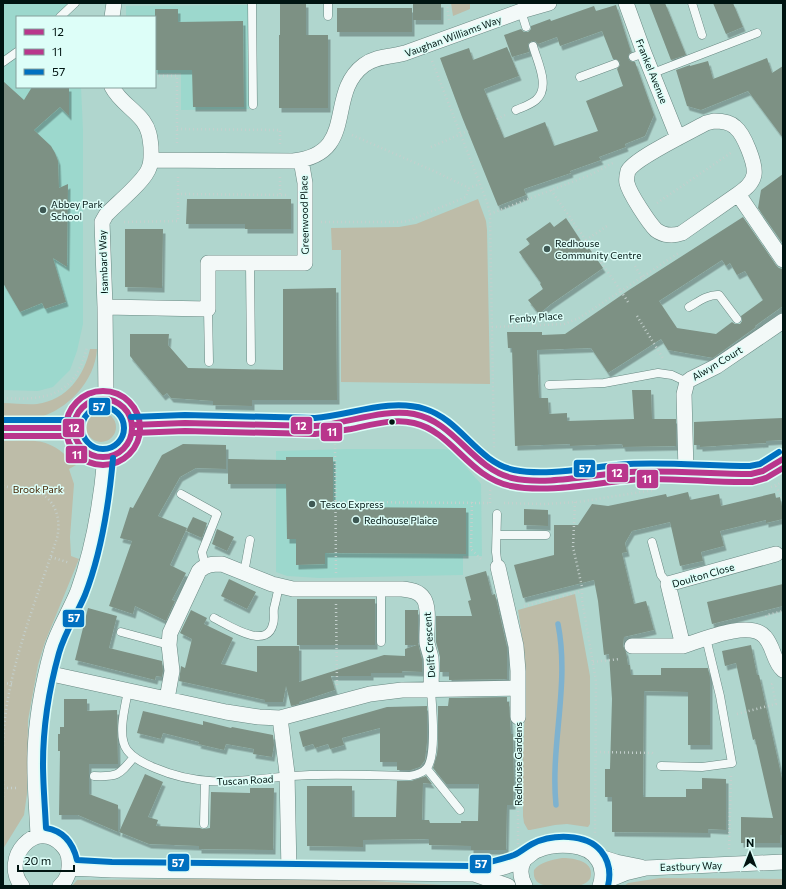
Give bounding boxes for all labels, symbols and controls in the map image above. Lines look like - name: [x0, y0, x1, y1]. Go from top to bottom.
- street label: Vaughan Williams Way: [403, 13, 503, 59]
- legend: [16, 16, 156, 88]
- text: 12: [52, 24, 64, 38]
- street label: Frankel Avenue: [634, 37, 670, 105]
- text: 11: [52, 44, 62, 58]
- text: 57: [52, 64, 65, 78]
- street label: Greenwood Place: [297, 175, 311, 255]
- place label: Abbey Park School: [51, 198, 103, 222]
- marker: Abbey Park School: [38, 205, 48, 215]
- street label: Isambard Way: [96, 230, 110, 294]
- place label: Redhouse Community Centre: [555, 237, 641, 261]
- marker: Redhouse Community Centre: [542, 244, 552, 254]
- street label: Fenby Place: [509, 309, 563, 325]
- street label: Alwyn Court: [690, 343, 744, 383]
- line badge: 57: [88, 397, 111, 416]
- text: 57: [93, 400, 105, 413]
- line badge: 12: [290, 416, 313, 435]
- unlabelled marker: [387, 417, 397, 427]
- line badge: 12: [62, 418, 85, 438]
- text: 12: [295, 419, 307, 432]
- text: 12: [68, 421, 80, 434]
- line badge: 11: [320, 422, 343, 442]
- text: 11: [327, 425, 337, 438]
- line badge: 11: [65, 445, 88, 464]
- text: 11: [72, 448, 82, 461]
- line badge: 57: [573, 459, 596, 478]
- text: 57: [579, 462, 591, 475]
- line badge: 12: [606, 463, 629, 483]
- text: 12: [611, 466, 623, 479]
- line badge: 11: [636, 469, 659, 489]
- text: 11: [642, 472, 652, 485]
- park label: Brook Park: [13, 483, 64, 495]
- place label: Tesco Express: [320, 498, 384, 510]
- marker: Tesco Express: [307, 499, 317, 509]
- place label: Redhouse Plaice: [364, 514, 437, 526]
- marker: Redhouse Plaice: [351, 515, 361, 525]
- street label: Doulton Close: [670, 560, 736, 590]
- line badge: 57: [62, 609, 85, 628]
- text: 57: [68, 611, 80, 624]
- street label: Delft Crescent: [421, 612, 437, 678]
- street label: Redhouse Gardens: [512, 721, 524, 806]
- street label: Tuscan Road: [216, 773, 274, 787]
- north arrow: [730, 833, 770, 873]
- text: N: [746, 836, 754, 849]
- scale bar: [18, 847, 74, 873]
- text: 20 m: [24, 853, 51, 867]
- line badge: 57: [167, 853, 190, 872]
- line badge: 57: [469, 854, 492, 874]
- text: 57: [172, 856, 184, 869]
- text: 57: [475, 857, 487, 870]
- street label: Eastbury Way: [660, 859, 722, 873]

